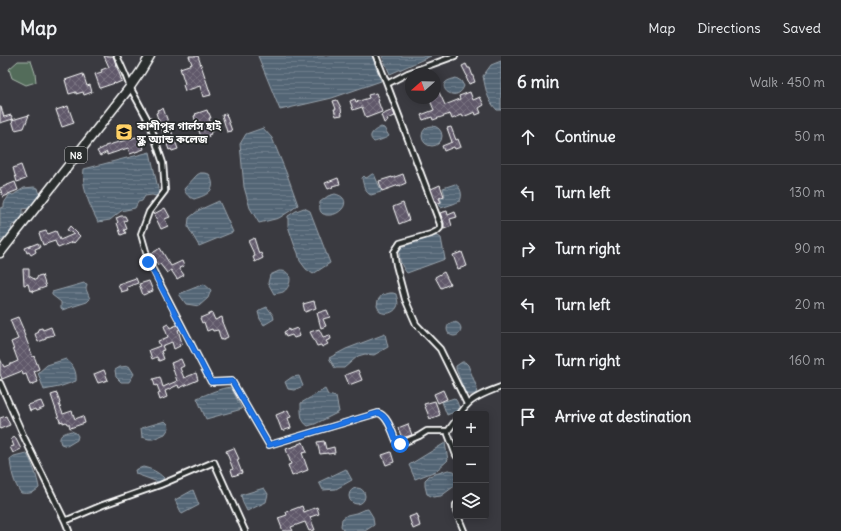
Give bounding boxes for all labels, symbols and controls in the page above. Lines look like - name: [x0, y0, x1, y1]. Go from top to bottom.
- text: Map: [20, 16, 57, 40]
- text: Map: [648, 19, 675, 37]
- text: Directions: [697, 19, 761, 37]
- text: Saved: [783, 19, 821, 37]
- north arrow: [405, 68, 441, 104]
- text: 6 min: [517, 71, 559, 93]
- text: Walk · 450 m: [750, 74, 825, 91]
- place label: কাশীপুর গার্লস হাই স্কুল অ্যান্ড কলেজ: [136, 119, 222, 147]
- school or university icon: কাশীপুর গার্লস হাই স্কুল অ্যান্ড কলেজ: [114, 122, 134, 142]
- icon: ahead: [517, 126, 539, 148]
- text: Continue: [555, 127, 616, 146]
- text: 50 m: [794, 128, 825, 145]
- road number: N8: [65, 147, 87, 163]
- icon: left: [517, 182, 539, 204]
- text: Turn left: [555, 183, 610, 202]
- text: 130 m: [789, 184, 825, 201]
- icon: right: [517, 238, 539, 260]
- text: Turn right: [555, 239, 620, 258]
- text: 90 m: [794, 240, 825, 257]
- route end: [139, 253, 157, 271]
- icon: left: [517, 294, 539, 316]
- text: Turn left: [555, 295, 610, 314]
- text: 20 m: [795, 296, 825, 313]
- icon: right: [517, 350, 539, 372]
- text: Turn right: [555, 351, 620, 370]
- text: 160 m: [789, 352, 825, 369]
- icon: arrive: [517, 406, 539, 428]
- text: Arrive at destination: [555, 407, 691, 426]
- map controls: [453, 411, 489, 519]
- button: +: [453, 411, 489, 447]
- route start: [391, 435, 409, 453]
- button: −: [453, 447, 489, 483]
- button: layers: [453, 483, 489, 519]

